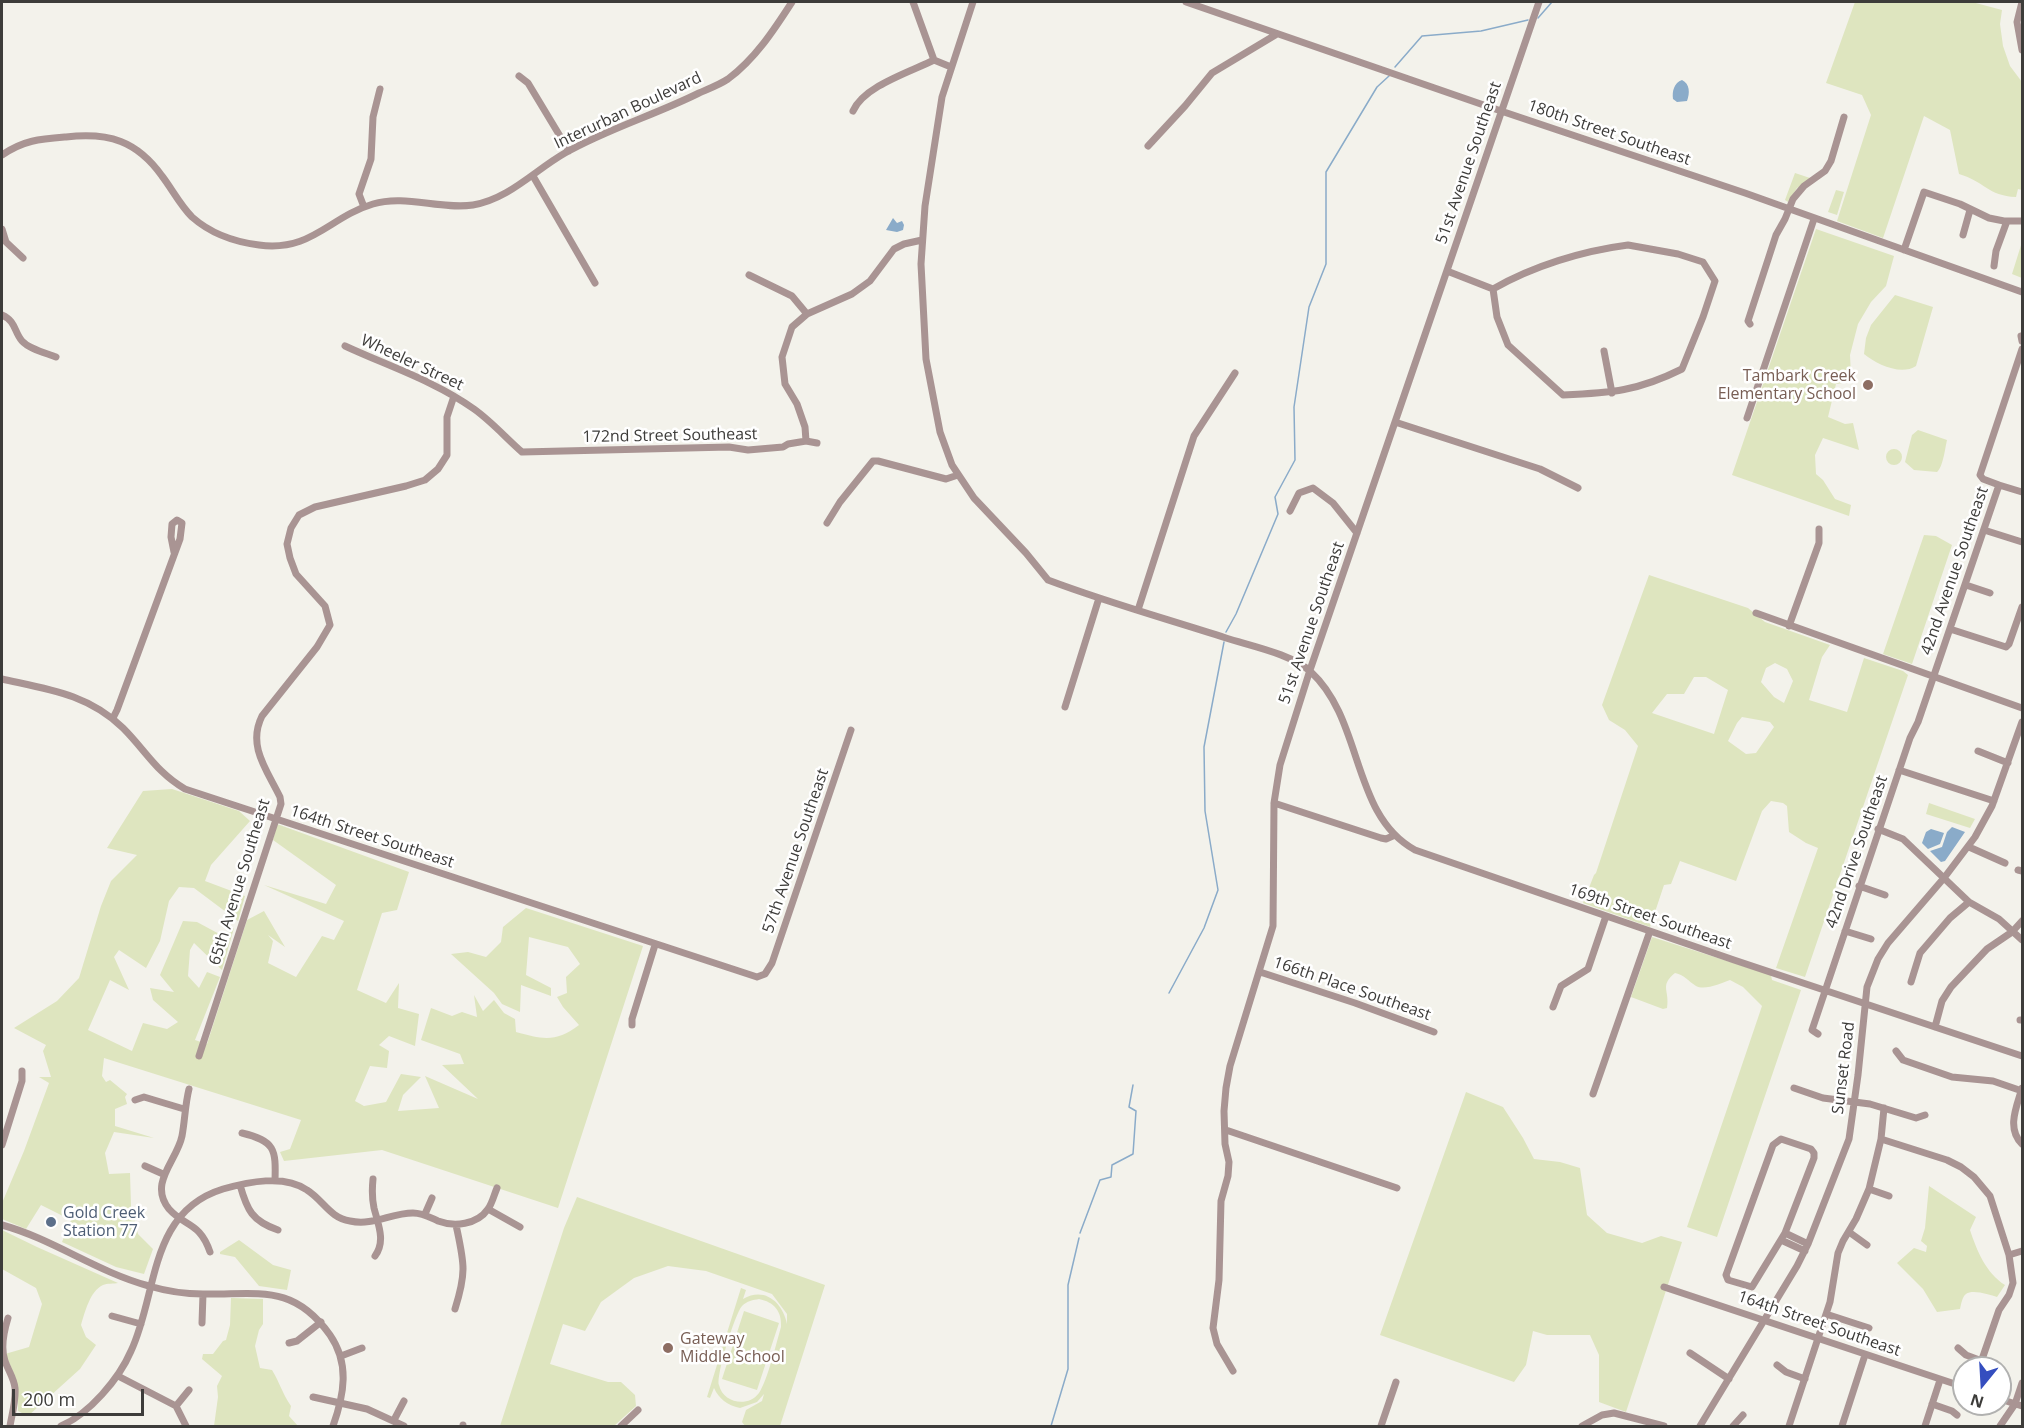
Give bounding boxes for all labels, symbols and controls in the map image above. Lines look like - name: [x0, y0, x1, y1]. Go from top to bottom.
- street label: Interurban Boulevard: [551, 68, 705, 154]
- street label: 51st Avenue Southeast: [1432, 79, 1506, 247]
- street label: 180th Street Southeast: [1525, 96, 1693, 170]
- street label: Wheeler Street: [358, 331, 466, 395]
- place label: Tambark Creek Elementary School: [1718, 366, 1856, 404]
- marker: Tambark Creek Elementary School: [1861, 378, 1875, 392]
- street label: 172nd Street Southeast: [582, 425, 758, 447]
- street label: 42nd Avenue Southeast: [1917, 484, 1993, 658]
- street label: 51st Avenue Southeast: [1275, 539, 1349, 707]
- street label: 57th Avenue Southeast: [759, 766, 833, 936]
- street label: 42nd Drive Southeast: [1822, 773, 1892, 931]
- street label: 65th Avenue Southeast: [206, 797, 274, 967]
- street label: 164th Street Southeast: [288, 801, 456, 873]
- street label: 169th Street Southeast: [1566, 880, 1734, 954]
- street label: 166th Place Southeast: [1271, 953, 1433, 1025]
- street label: Sunset Road: [1829, 1021, 1859, 1115]
- place label: Gold Creek Station 77: [63, 1203, 145, 1241]
- marker: Gold Creek Station 77: [44, 1215, 58, 1229]
- street label: 164th Street Southeast: [1735, 1287, 1903, 1361]
- place label: Gateway Middle School: [680, 1329, 785, 1367]
- marker: Gateway Middle School: [661, 1341, 675, 1355]
- north arrow: [1952, 1356, 2012, 1416]
- scale bar: [15, 1377, 147, 1415]
- text: 200 m: [23, 1387, 75, 1411]
- text: N: [1967, 1389, 1987, 1414]

